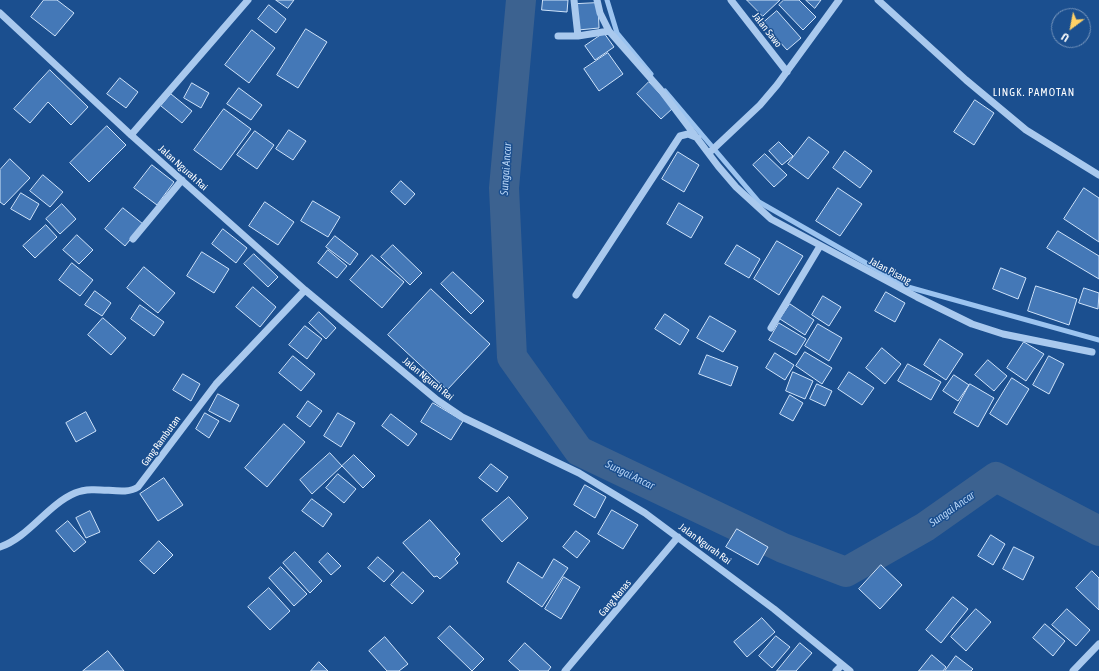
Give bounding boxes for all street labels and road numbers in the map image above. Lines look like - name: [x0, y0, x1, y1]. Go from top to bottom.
- street label: Jalan Sawo: [750, 10, 784, 50]
- street label: Jalan Ngurah Rai: [156, 143, 210, 193]
- street label: Jalan Pisang: [867, 255, 913, 287]
- street label: Jalan Ngurah Rai: [400, 355, 456, 403]
- street label: Gang Rambutan: [139, 413, 183, 469]
- street label: Jalan Ngurah Rai: [676, 521, 734, 567]
- street label: Gang Nanas: [596, 577, 634, 619]

